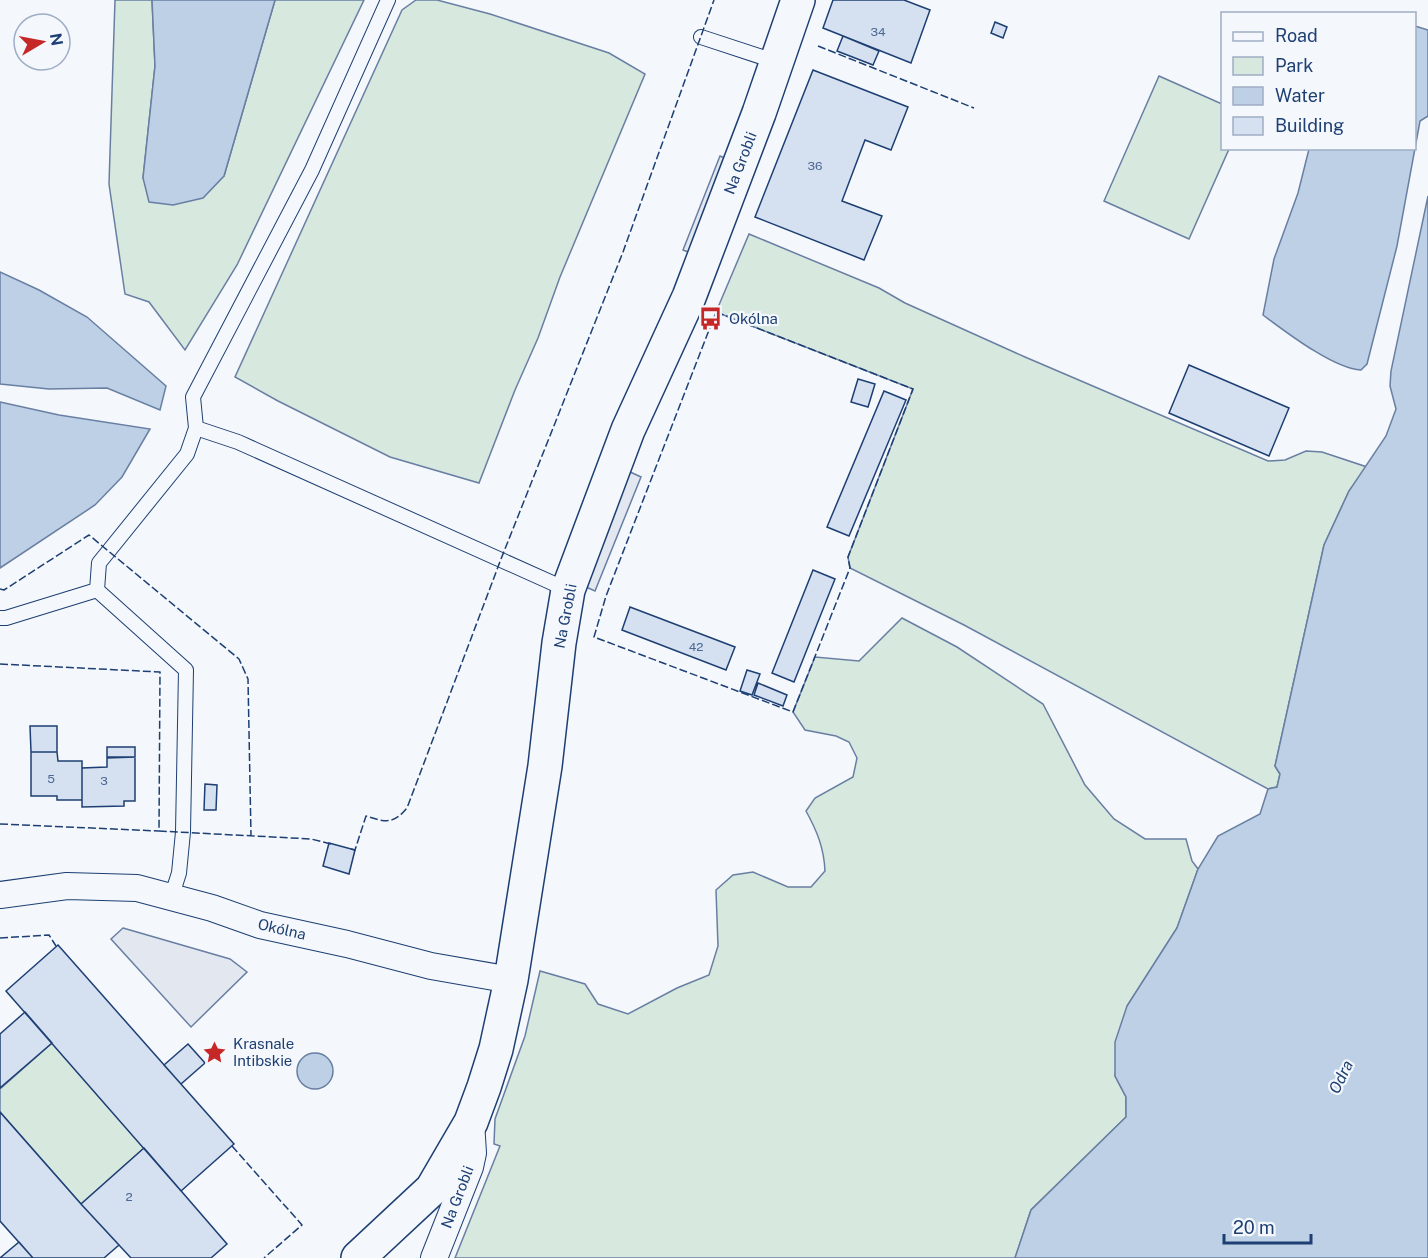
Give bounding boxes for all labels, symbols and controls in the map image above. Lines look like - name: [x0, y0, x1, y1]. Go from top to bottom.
- north arrow: [12, 12, 72, 72]
- legend: [1221, 12, 1416, 150]
- house number: 34: [870, 25, 886, 39]
- text: Road: [1275, 25, 1318, 46]
- text: N: [46, 32, 67, 47]
- text: Park: [1275, 55, 1313, 76]
- text: Water: [1275, 85, 1325, 106]
- text: Building: [1275, 115, 1344, 136]
- street label: Na Grobli: [720, 129, 760, 197]
- house number: 36: [808, 159, 822, 173]
- bus stop icon: Okólna: [698, 305, 724, 331]
- place label: Okólna: [729, 310, 778, 327]
- street label: Na Grobli: [550, 582, 580, 650]
- house number: 42: [689, 640, 703, 654]
- house number: 5: [47, 772, 55, 786]
- house number: 3: [100, 774, 108, 788]
- street label: Okólna: [256, 915, 308, 943]
- place label: Krasnale Intibskie: [233, 1035, 294, 1069]
- place icon: Krasnale Intibskie: [202, 1039, 228, 1065]
- water label: Odra: [1325, 1057, 1357, 1097]
- street label: Na Grobli: [437, 1163, 477, 1231]
- house number: 2: [125, 1190, 133, 1204]
- scale bar: [1224, 1207, 1311, 1245]
- text: 20 m: [1233, 1217, 1275, 1238]

